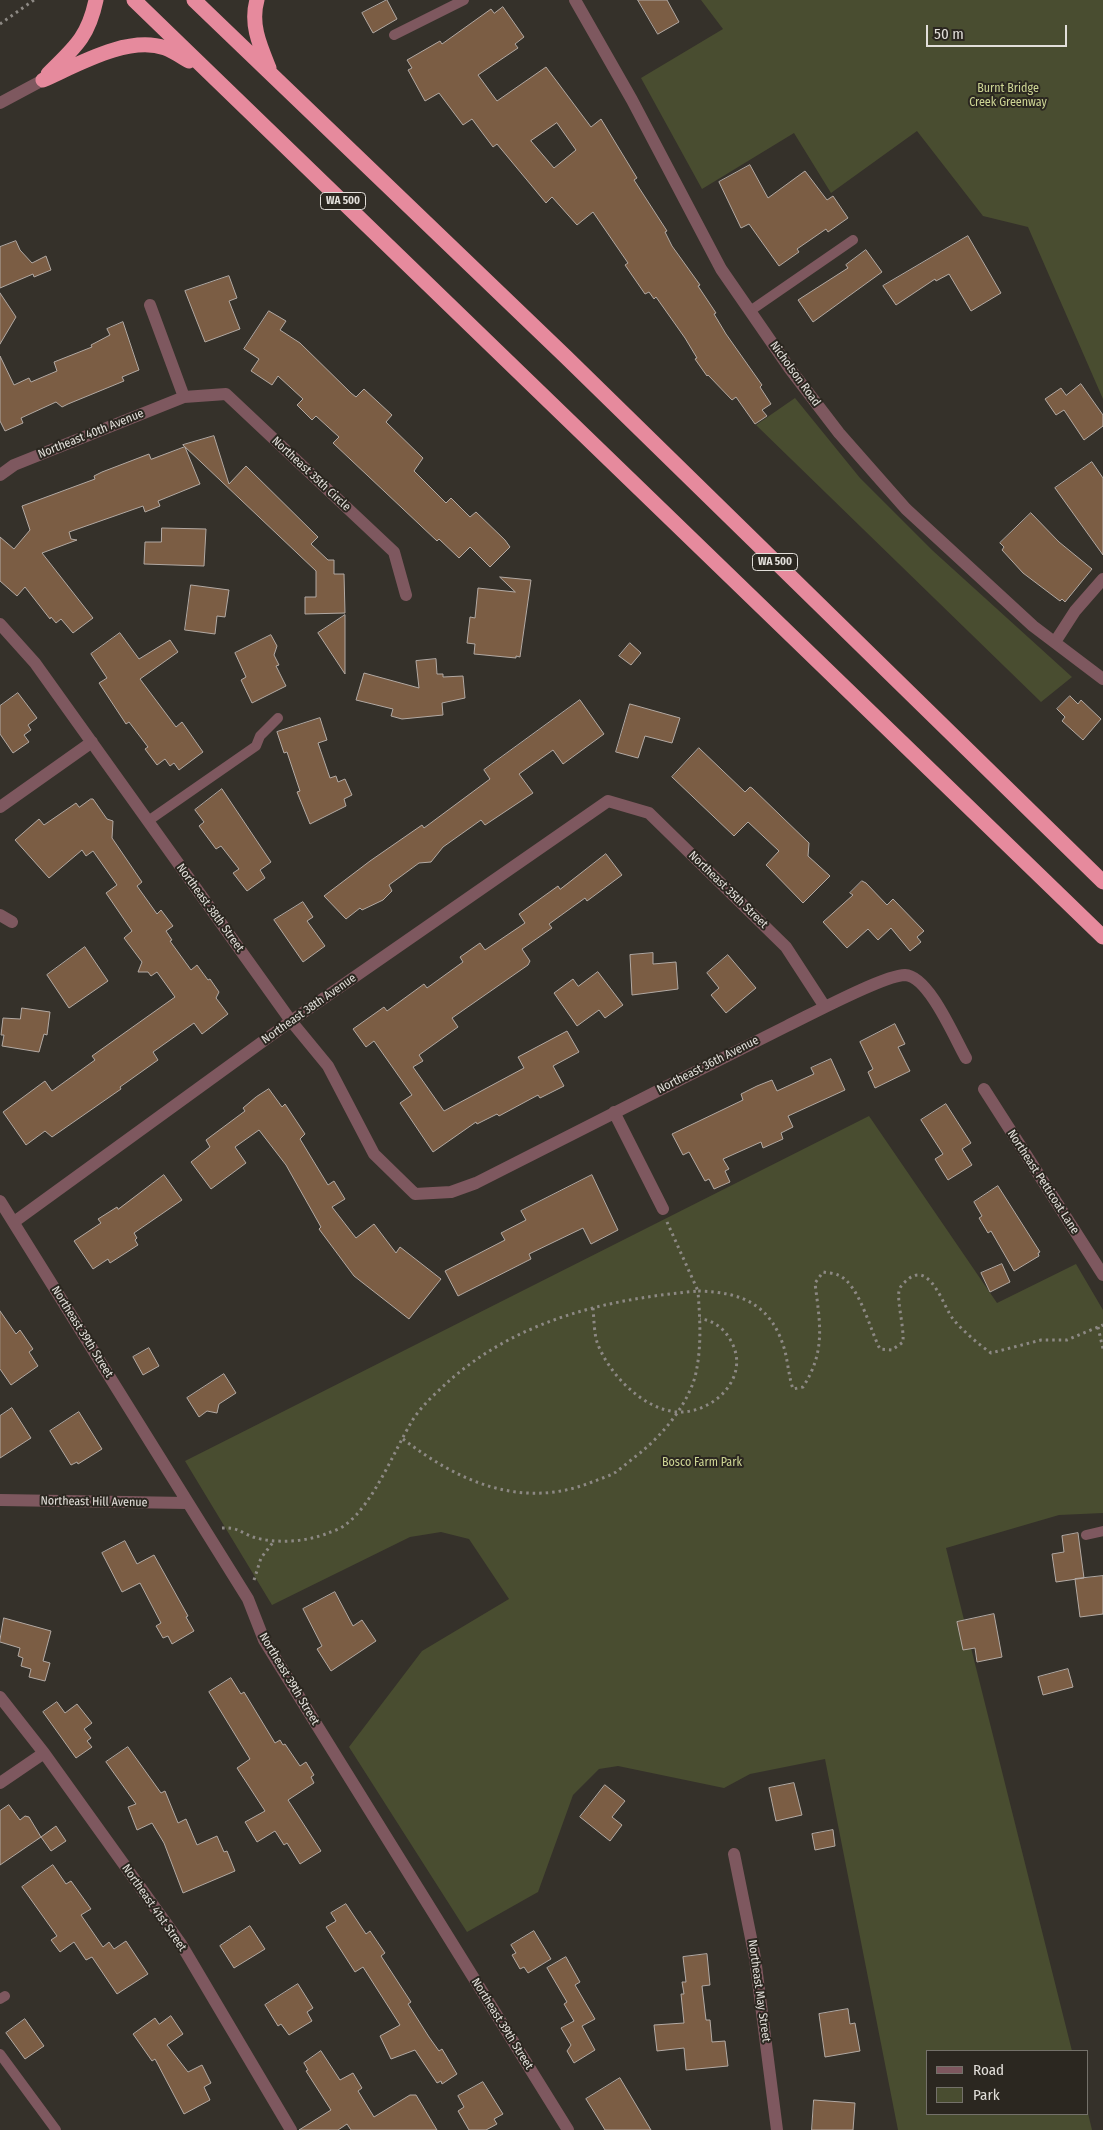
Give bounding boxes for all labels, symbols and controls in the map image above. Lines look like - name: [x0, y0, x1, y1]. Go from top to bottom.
- scale bar: [928, 15, 1069, 47]
- text: 50 m: [934, 25, 964, 43]
- park label: Burnt Bridge Creek Greenway: [969, 82, 1047, 110]
- road number: WA 500: [320, 192, 366, 210]
- street label: Nicholson Road: [767, 339, 823, 409]
- street label: Northeast 40th Avenue: [36, 406, 146, 462]
- street label: Northeast 35th Circle: [269, 434, 353, 514]
- road number: WA 500: [752, 554, 798, 570]
- street label: Northeast 35th Street: [685, 848, 771, 932]
- street label: Northeast 38th Street: [173, 861, 247, 955]
- street label: Northeast 38th Avenue: [259, 971, 359, 1047]
- street label: Northeast 36th Avenue: [655, 1033, 761, 1097]
- street label: Northeast Petticoat Lane: [1004, 1127, 1082, 1237]
- street label: Northeast 39th Street: [48, 1284, 116, 1380]
- park label: Bosco Farm Park: [662, 1456, 742, 1470]
- street label: Northeast Hill Avenue: [40, 1494, 148, 1510]
- street label: Northeast 39th Street: [256, 1630, 322, 1728]
- street label: Northeast 41st Street: [119, 1862, 189, 1954]
- street label: Northeast May Street: [745, 1939, 773, 2043]
- street label: Northeast 39th Street: [468, 1976, 536, 2072]
- legend: [926, 2050, 1088, 2115]
- text: Road: [973, 2061, 1004, 2079]
- text: Park: [973, 2086, 1000, 2104]

